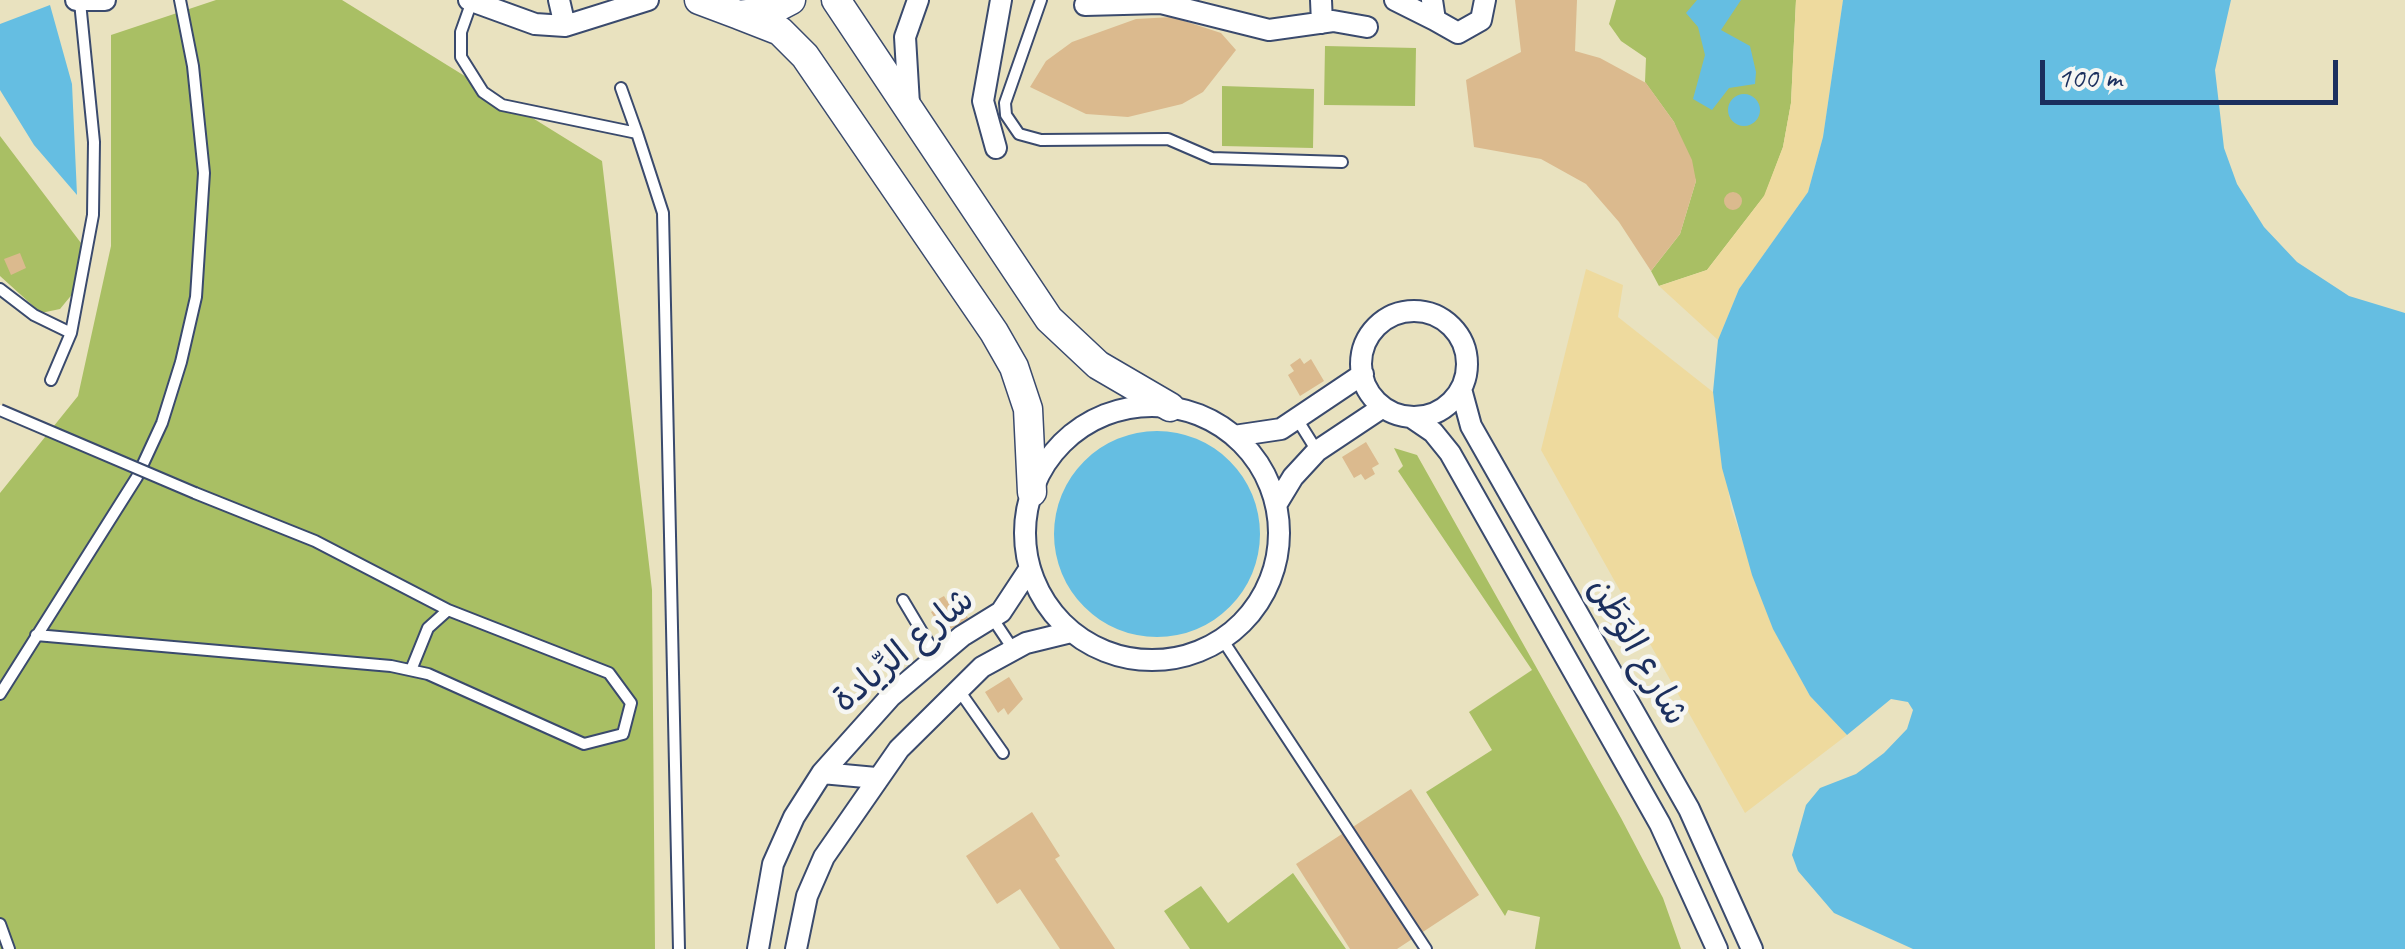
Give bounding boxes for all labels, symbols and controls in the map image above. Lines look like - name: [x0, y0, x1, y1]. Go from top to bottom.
- scale bar: [2045, 40, 2342, 102]
- text: 100 m: [2057, 58, 2122, 96]
- street label: شارع الوَطَن: [1578, 571, 1696, 733]
- street label: شارع الرِّيادة: [825, 580, 983, 722]

